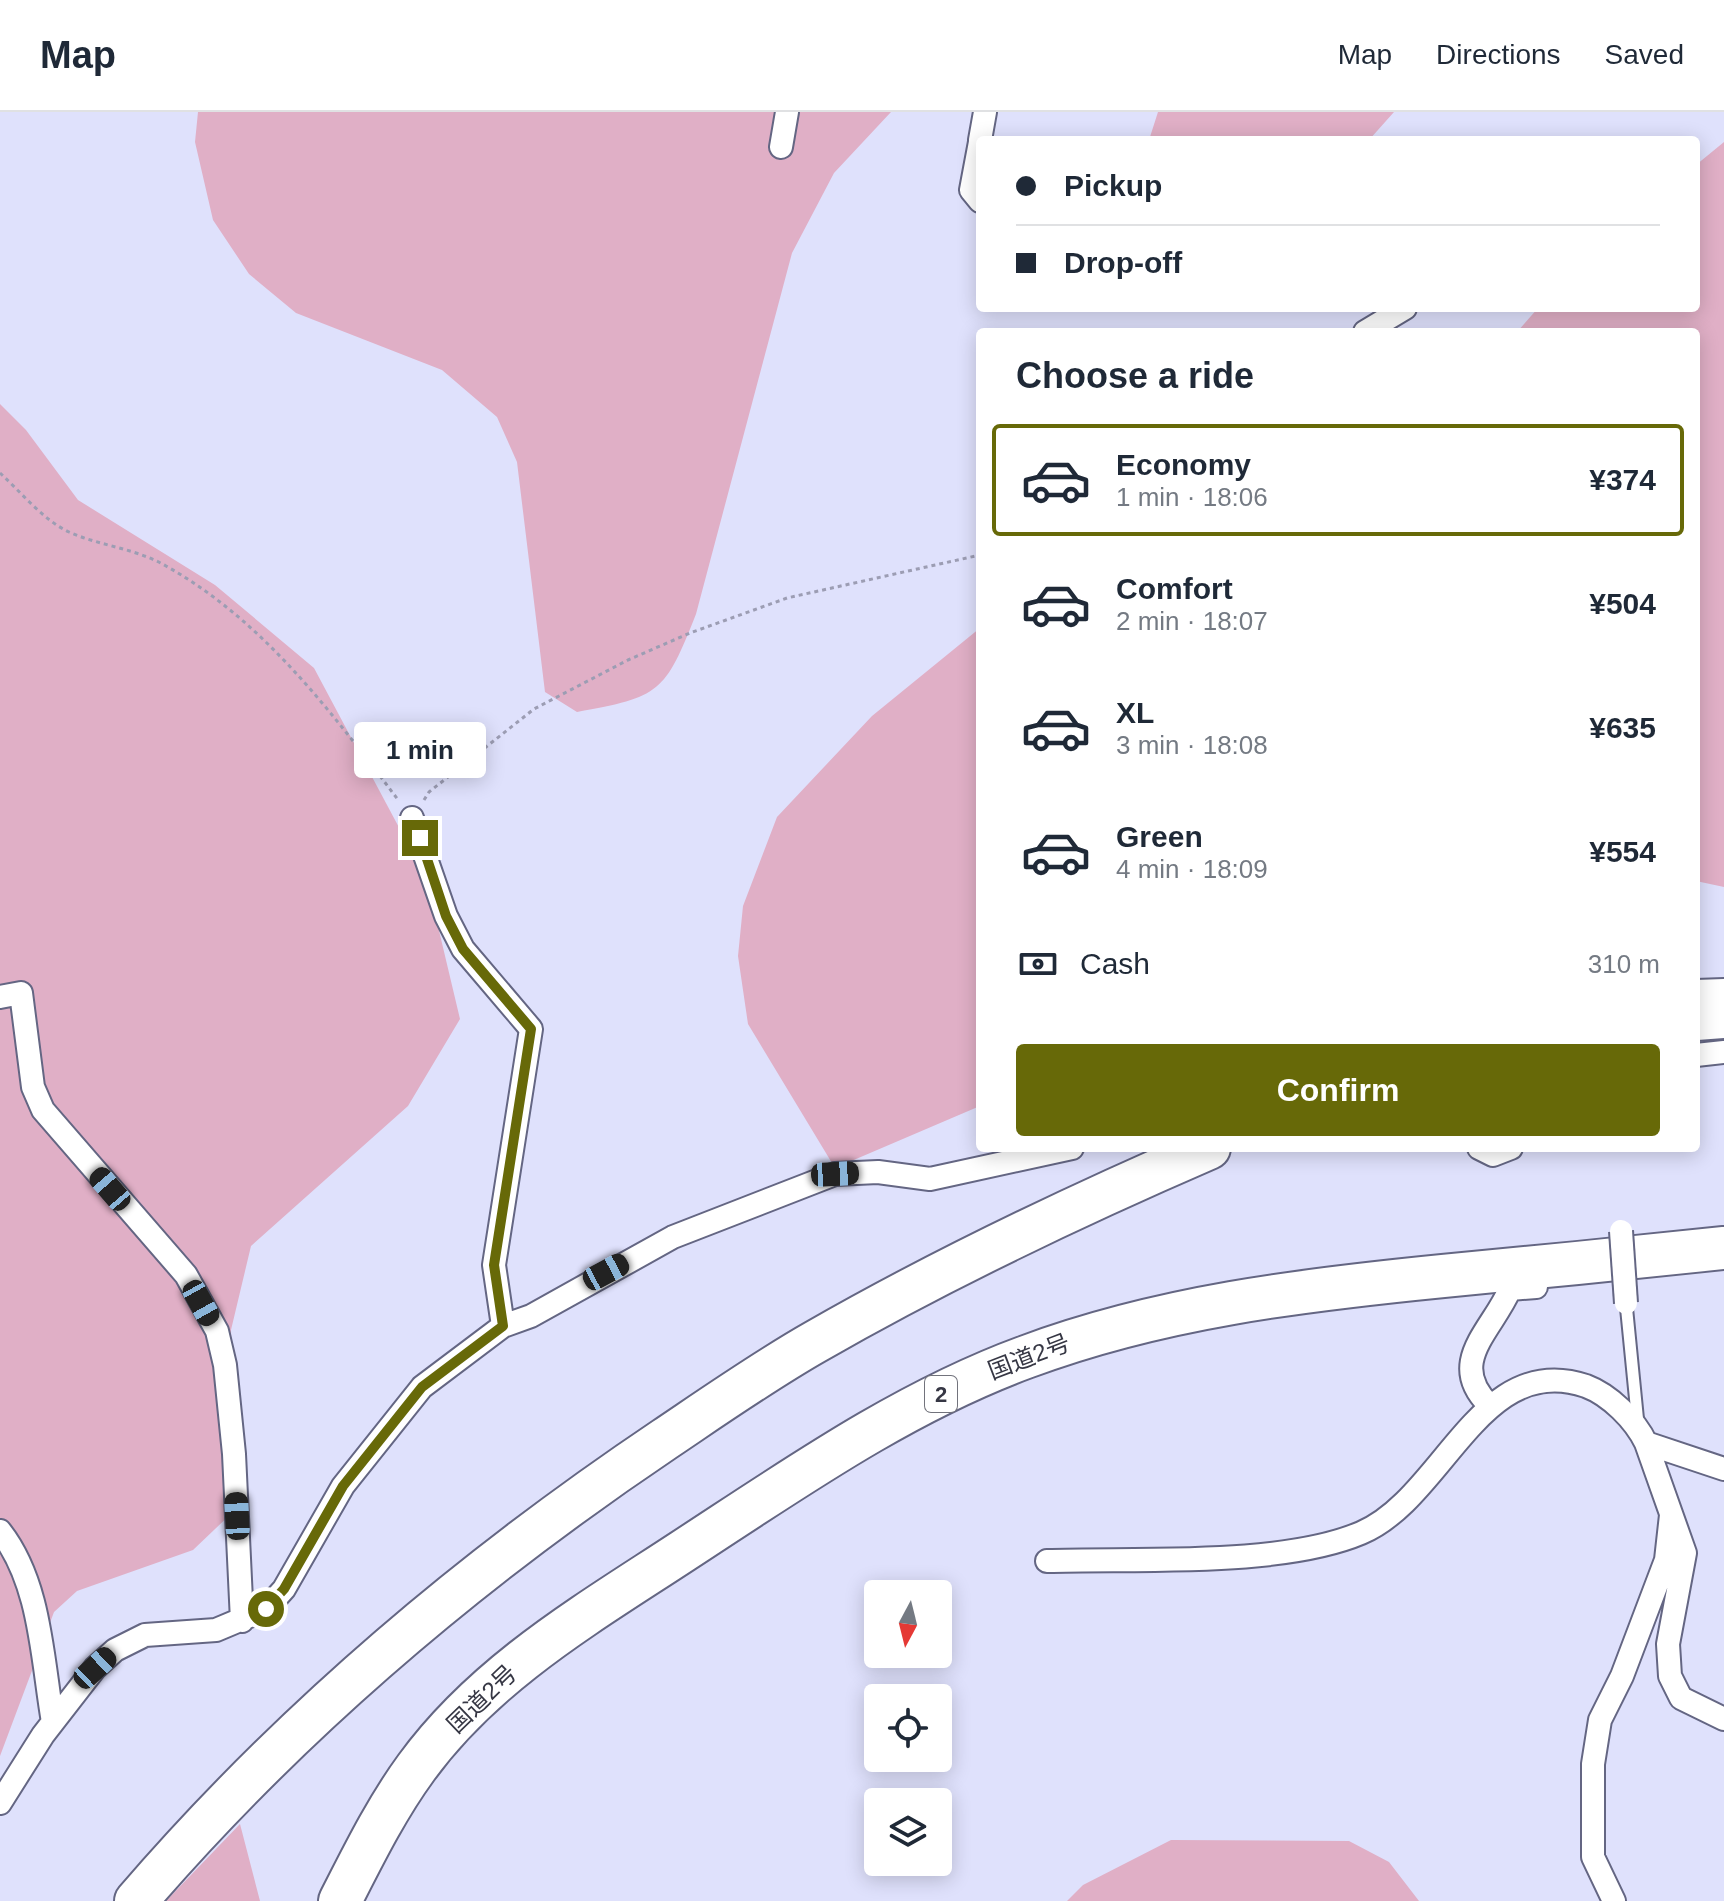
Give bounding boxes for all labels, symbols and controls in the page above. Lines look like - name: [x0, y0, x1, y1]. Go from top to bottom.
- text: Map: [40, 34, 116, 76]
- text: Map: [1338, 39, 1392, 70]
- text: Directions: [1436, 39, 1561, 70]
- text: Saved: [1605, 39, 1684, 70]
- text: Pickup: [1064, 169, 1162, 202]
- text: Drop-off: [1064, 246, 1182, 279]
- text: Choose a ride: [1016, 355, 1254, 396]
- icon: car: [1020, 444, 1092, 516]
- text: Economy: [1116, 448, 1251, 481]
- text: ¥374: [1589, 463, 1656, 496]
- text: 1 min · 18:06: [1116, 482, 1268, 512]
- icon: car: [1020, 568, 1092, 640]
- text: Comfort: [1116, 572, 1233, 605]
- text: ¥504: [1589, 587, 1656, 620]
- text: 2 min · 18:07: [1116, 606, 1268, 636]
- icon: car: [1020, 692, 1092, 764]
- text: XL: [1116, 696, 1154, 729]
- text: ¥635: [1589, 711, 1656, 744]
- callout: 1 min: [354, 722, 486, 778]
- text: 3 min · 18:08: [1116, 730, 1268, 760]
- text: 1 min: [386, 735, 454, 765]
- icon: car: [1020, 816, 1092, 888]
- route end: [402, 820, 438, 856]
- text: Green: [1116, 820, 1203, 853]
- text: ¥554: [1589, 835, 1656, 868]
- text: 4 min · 18:09: [1116, 854, 1268, 884]
- icon: cash: [1016, 942, 1060, 986]
- text: Cash: [1080, 947, 1150, 980]
- text: 310 m: [1588, 949, 1660, 979]
- button: Confirm: [1016, 1044, 1660, 1136]
- car: [810, 1161, 860, 1187]
- car: [85, 1163, 135, 1215]
- car: [579, 1250, 633, 1294]
- car: [179, 1276, 223, 1330]
- street label: 国道2号: [984, 1329, 1074, 1384]
- road number: 2: [925, 1376, 957, 1412]
- car: [224, 1491, 250, 1541]
- north arrow: [864, 1580, 952, 1668]
- map controls: [864, 1580, 952, 1876]
- route start: [248, 1591, 284, 1627]
- car: [69, 1643, 121, 1693]
- street label: 国道2号: [442, 1659, 522, 1738]
- button: locate: [864, 1684, 952, 1772]
- button: layers: [864, 1788, 952, 1876]

